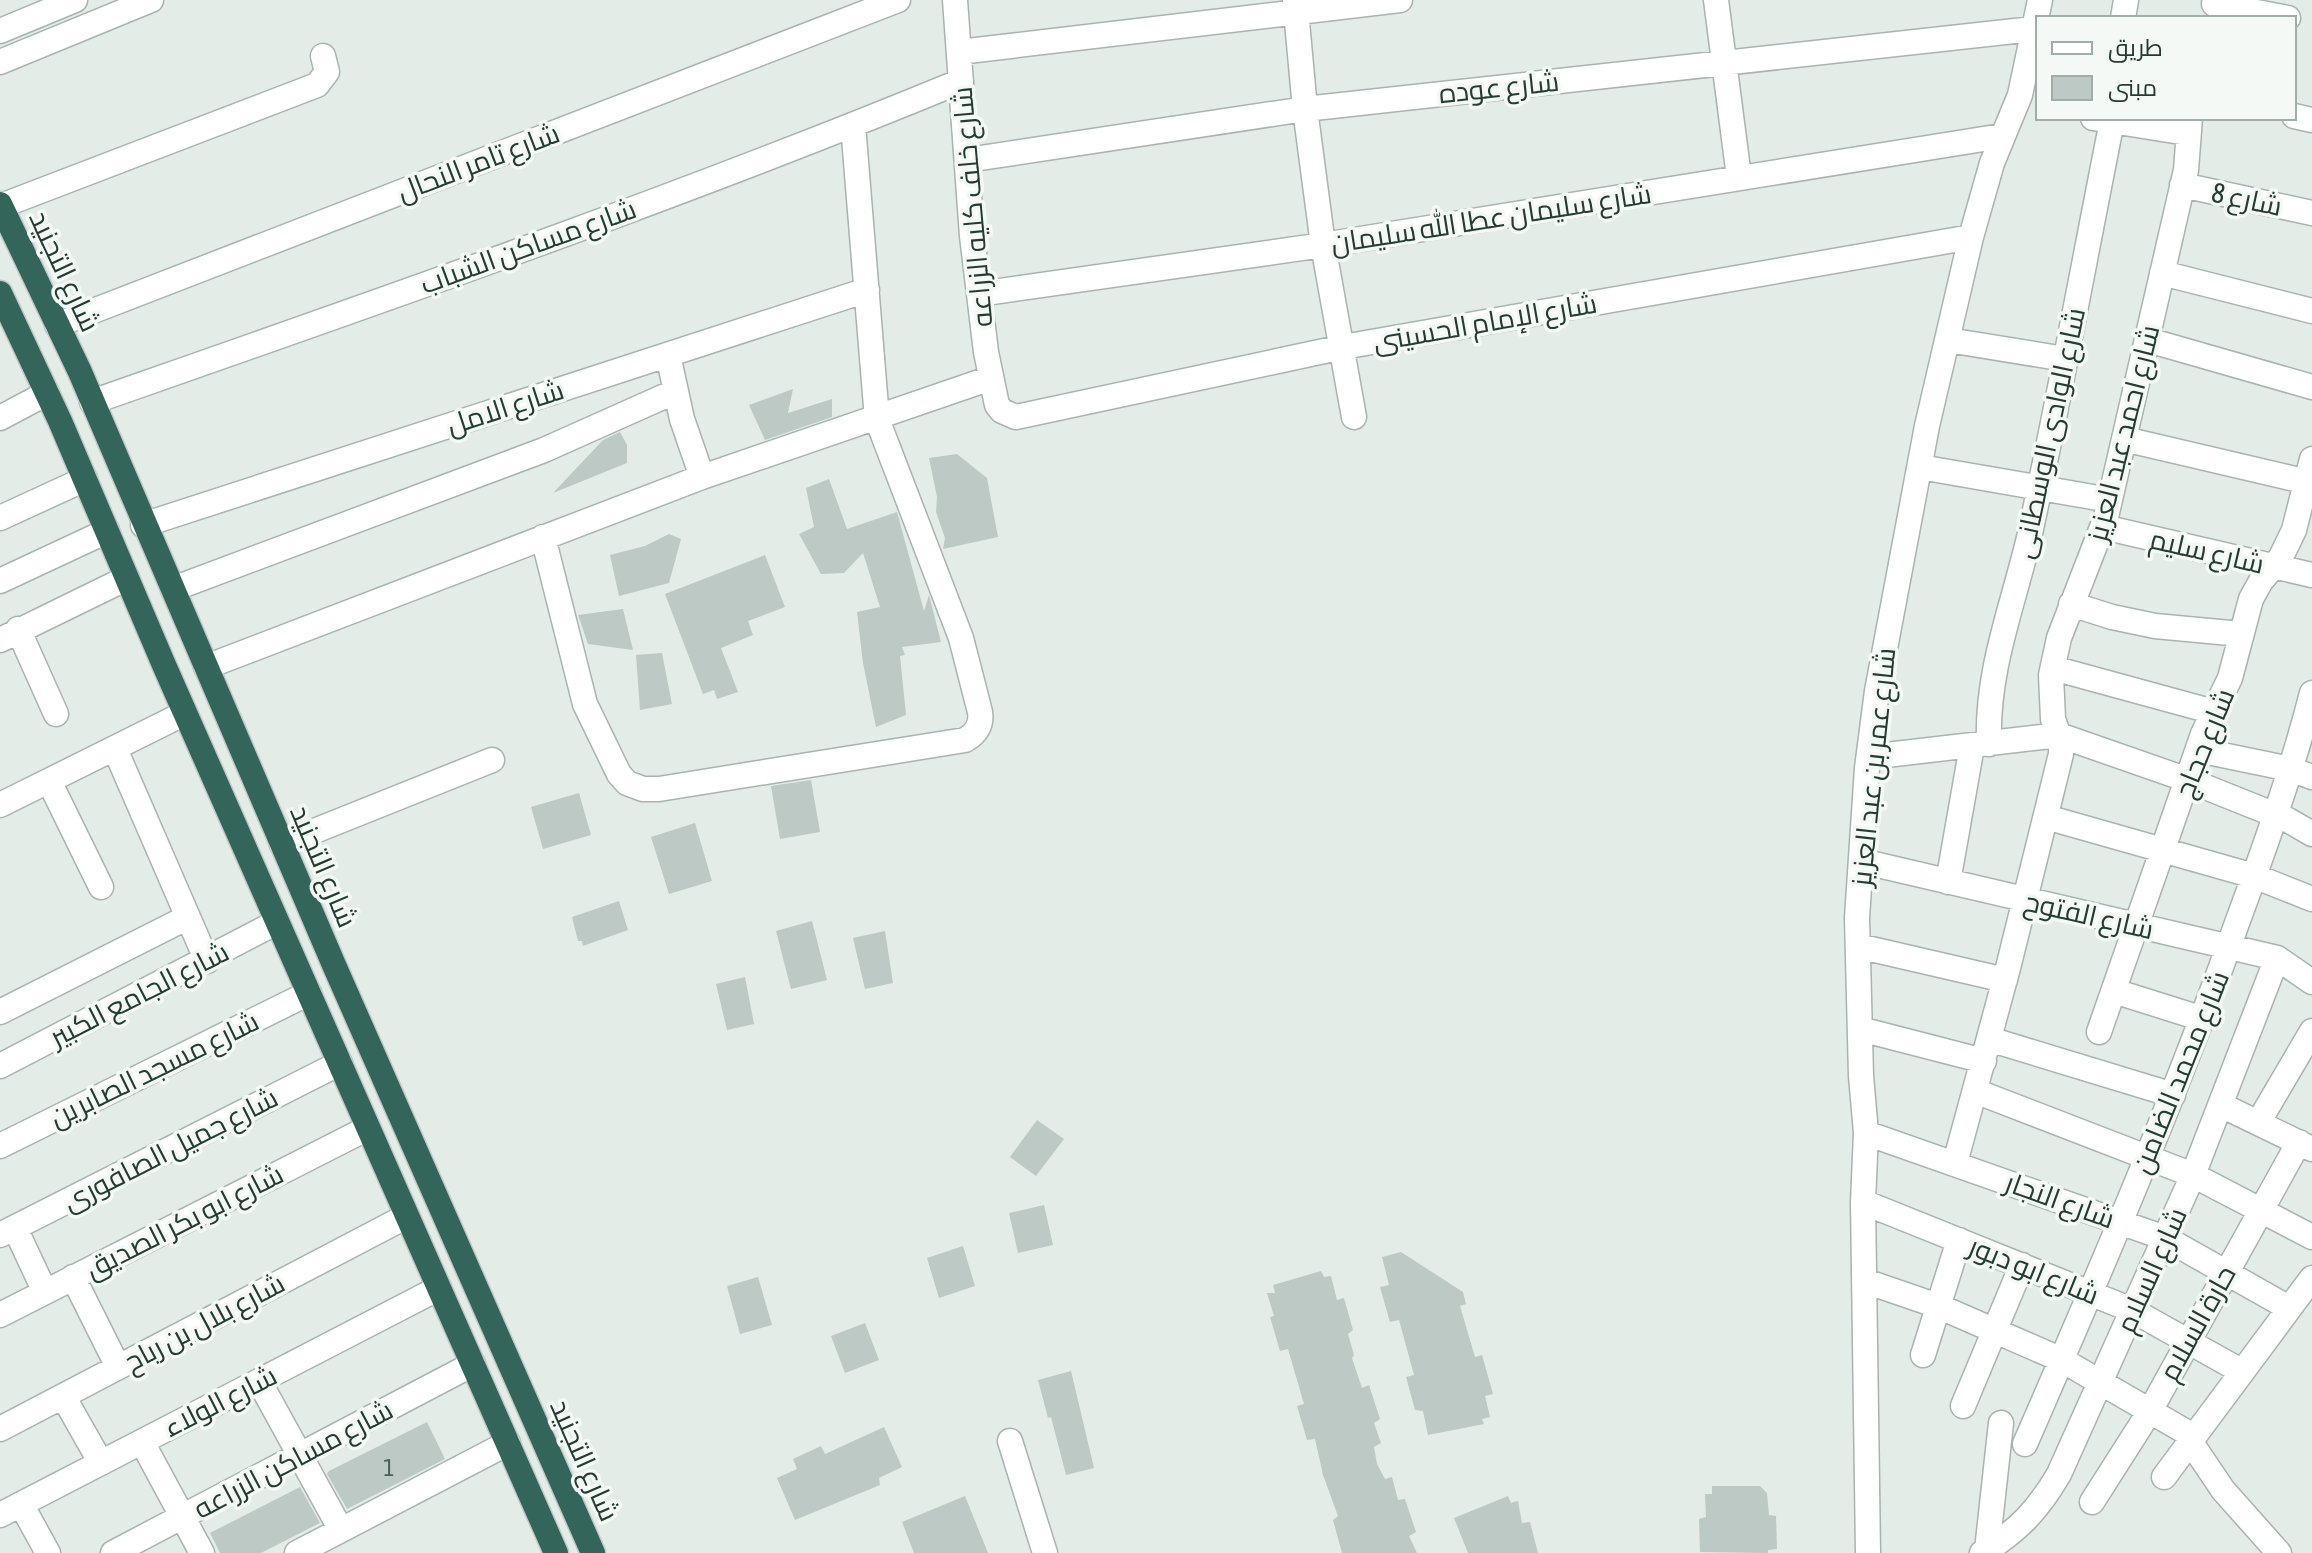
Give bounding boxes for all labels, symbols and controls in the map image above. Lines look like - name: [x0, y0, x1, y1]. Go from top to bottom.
- legend: [2036, 16, 2296, 120]
- text: طريق: [2108, 34, 2163, 63]
- street label: شارع عوده: [1437, 65, 1561, 112]
- text: مبنى: [2108, 74, 2157, 102]
- street label: شارع خلف كليه الزراعه: [946, 85, 1001, 329]
- street label: شارع تامر النحال: [392, 116, 565, 210]
- street label: شارع سليمان عطا الله سليمان: [1328, 175, 1654, 262]
- street label: شارع 8: [2208, 176, 2285, 225]
- street label: شارع مساكن الشباب: [416, 192, 641, 303]
- street label: شارع التجنيد: [20, 205, 107, 338]
- street label: شارع الإمام الحسينى: [1371, 287, 1600, 361]
- street label: شارع الوادى الوسطانى: [2007, 305, 2094, 562]
- street label: شارع احمد عبد العزيز: [2080, 321, 2168, 547]
- street label: شارع الامل: [442, 373, 568, 444]
- street label: شارع سليم: [2146, 522, 2267, 584]
- street label: شارع عمر بن عبد العزيز: [1844, 646, 1904, 890]
- street label: شارع حجاج: [2168, 684, 2243, 803]
- street label: شارع التجنيد: [281, 800, 364, 933]
- street label: شارع الفتوح: [2020, 885, 2157, 948]
- street label: شارع الجامع الكبير: [42, 935, 235, 1056]
- street label: شارع محمد الضامن: [2125, 966, 2238, 1179]
- street label: شارع مسجد الصابرين: [44, 1005, 265, 1136]
- street label: شارع جميل الصافورى: [57, 1081, 284, 1220]
- street label: شارع ابو بكر الصديق: [80, 1157, 290, 1287]
- street label: شارع النجار: [1998, 1165, 2119, 1237]
- street label: شارع السلام: [2109, 1202, 2196, 1339]
- street label: شارع ابو دبور: [1961, 1229, 2104, 1313]
- street label: حارة السلام: [2152, 1260, 2245, 1388]
- street label: شارع بلال بن رباح: [118, 1266, 291, 1380]
- street label: شارع الولاء: [158, 1359, 283, 1446]
- street label: شارع مساكن الزراعه: [188, 1393, 399, 1528]
- street label: شارع التجنيد: [541, 1394, 626, 1527]
- house number: 1: [383, 1454, 395, 1481]

